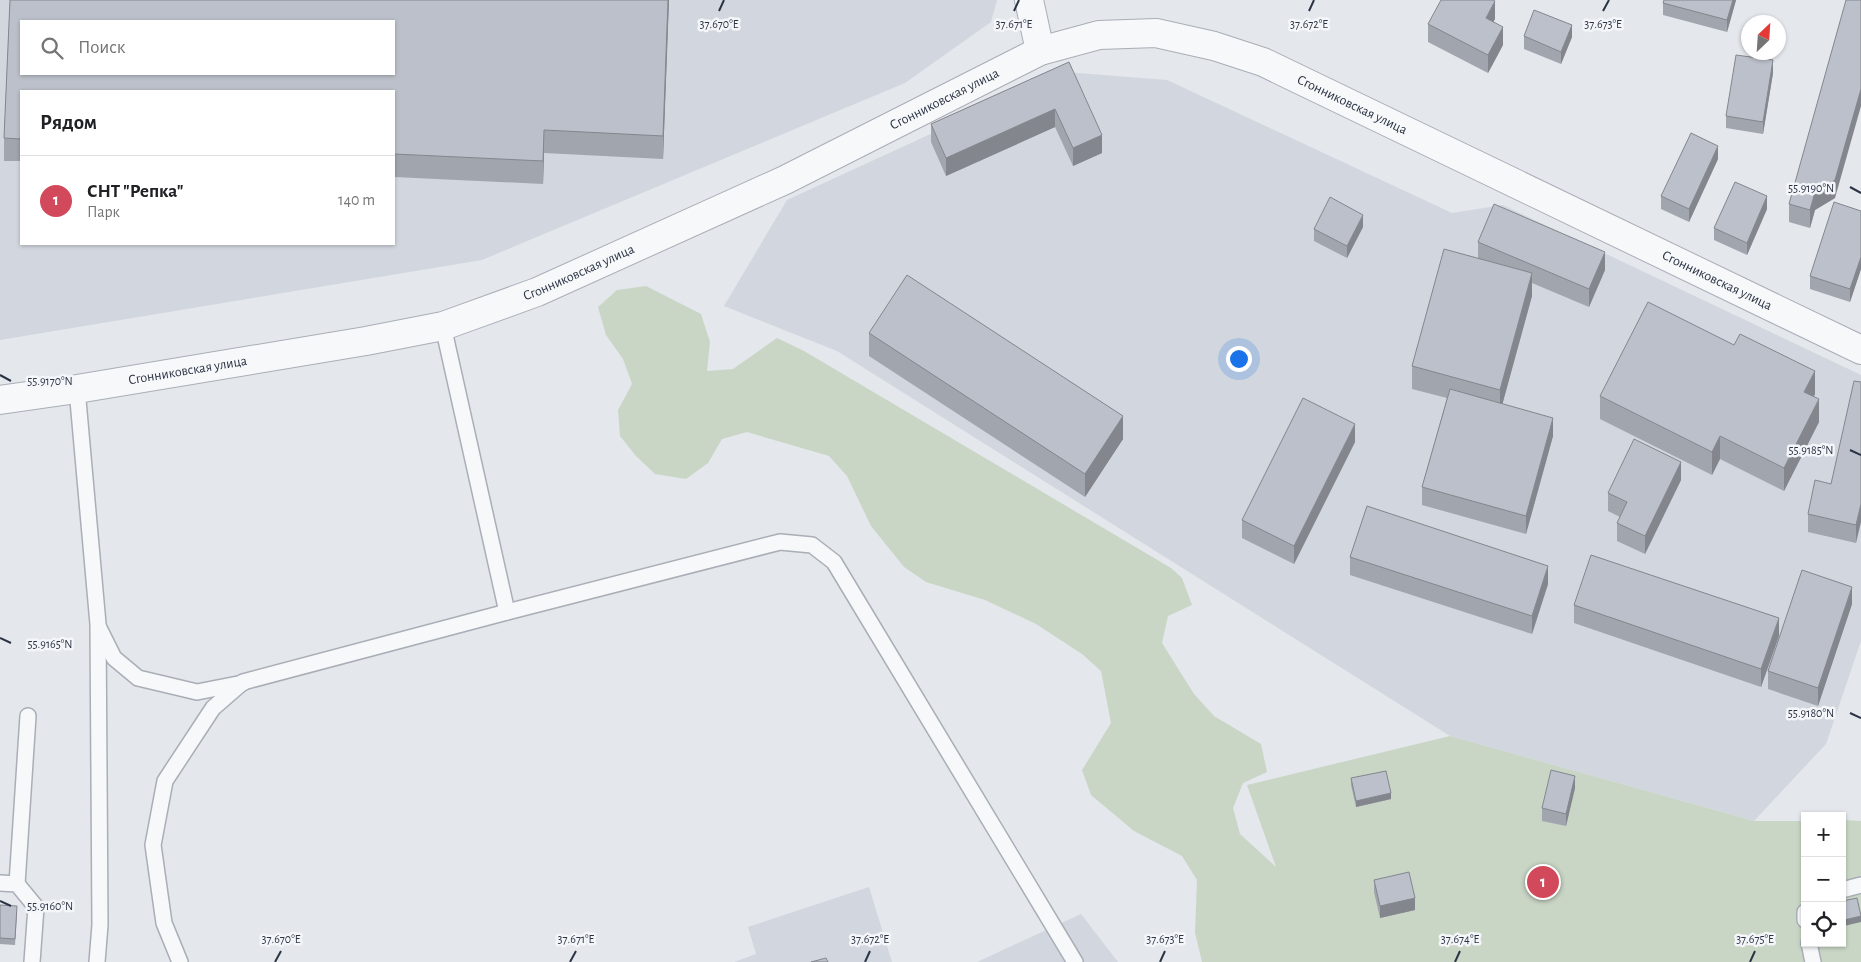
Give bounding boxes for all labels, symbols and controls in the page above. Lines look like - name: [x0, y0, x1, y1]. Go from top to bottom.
- north arrow: [1741, 15, 1786, 60]
- text: 37.670°E: [700, 18, 739, 30]
- text: 37.671°E: [996, 18, 1033, 30]
- text: 37.672°E: [1290, 18, 1328, 30]
- text: 37.673°E: [1584, 18, 1622, 30]
- search box: [20, 20, 395, 75]
- icon: search: [38, 34, 66, 62]
- text: Поиск: [78, 38, 125, 57]
- street label: Сгонниковская улица: [888, 66, 1002, 133]
- street label: Сгонниковская улица: [1295, 72, 1410, 138]
- text: Рядом: [40, 112, 97, 133]
- text: СНТ "Репка": [87, 182, 183, 201]
- text: 55.9190°N: [1788, 182, 1834, 194]
- text: 1: [53, 192, 59, 208]
- text: 140 m: [338, 192, 375, 208]
- text: Парк: [87, 204, 120, 220]
- street label: Сгонниковская улица: [521, 242, 637, 303]
- street label: Сгонниковская улица: [1660, 248, 1775, 313]
- your location: [1226, 346, 1252, 372]
- street label: Сгонниковская улица: [127, 354, 249, 387]
- text: 55.9170°N: [27, 375, 73, 387]
- text: 55.9185°N: [1789, 444, 1833, 456]
- text: 55.9165°N: [28, 638, 72, 650]
- text: 55.9180°N: [1788, 707, 1834, 719]
- map controls: [1801, 812, 1846, 947]
- button: +: [1801, 812, 1846, 857]
- button: −: [1801, 857, 1846, 902]
- pin: 1: [1527, 863, 1559, 901]
- text: 55.9160°N: [27, 900, 73, 912]
- button: locate: [1801, 902, 1846, 947]
- text: 37.670°E: [262, 933, 301, 945]
- text: 37.671°E: [558, 933, 595, 945]
- text: 37.672°E: [851, 933, 889, 945]
- text: 37.673°E: [1146, 933, 1184, 945]
- text: 37.674°E: [1441, 933, 1479, 945]
- text: 37.675°E: [1736, 933, 1774, 945]

